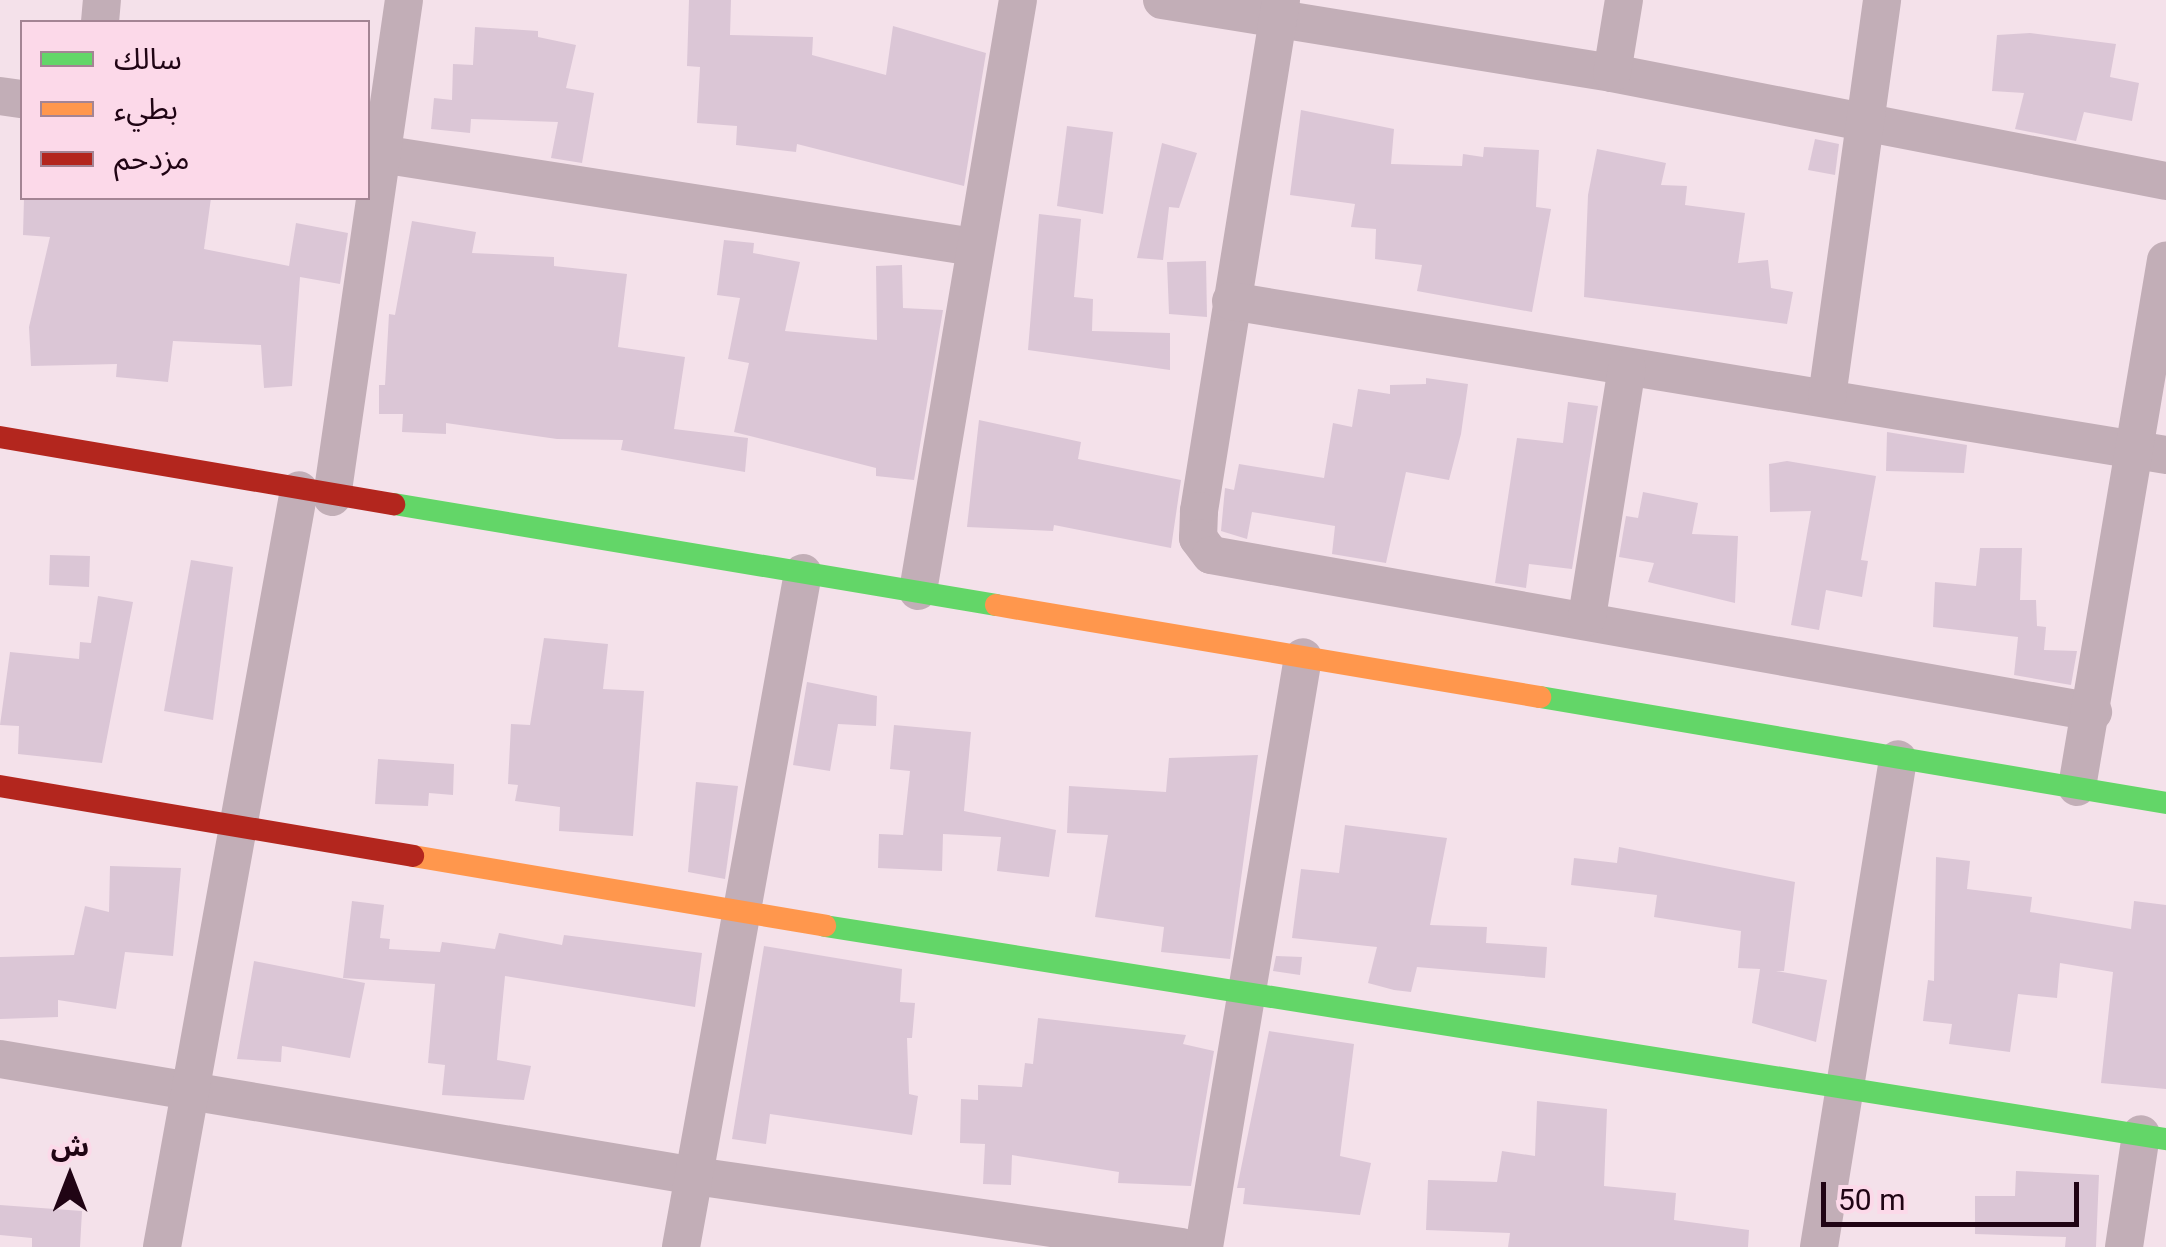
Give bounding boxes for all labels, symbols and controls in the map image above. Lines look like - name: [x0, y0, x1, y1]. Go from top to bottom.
- legend: [20, 20, 370, 200]
- text: سالك: [114, 41, 182, 76]
- text: بطيء: [114, 91, 178, 126]
- text: مزدحم: [114, 141, 190, 176]
- north arrow: [20, 1127, 120, 1227]
- text: ش: [51, 1130, 89, 1163]
- scale bar: [1826, 1162, 2084, 1224]
- text: 50 m: [1838, 1182, 1905, 1217]

